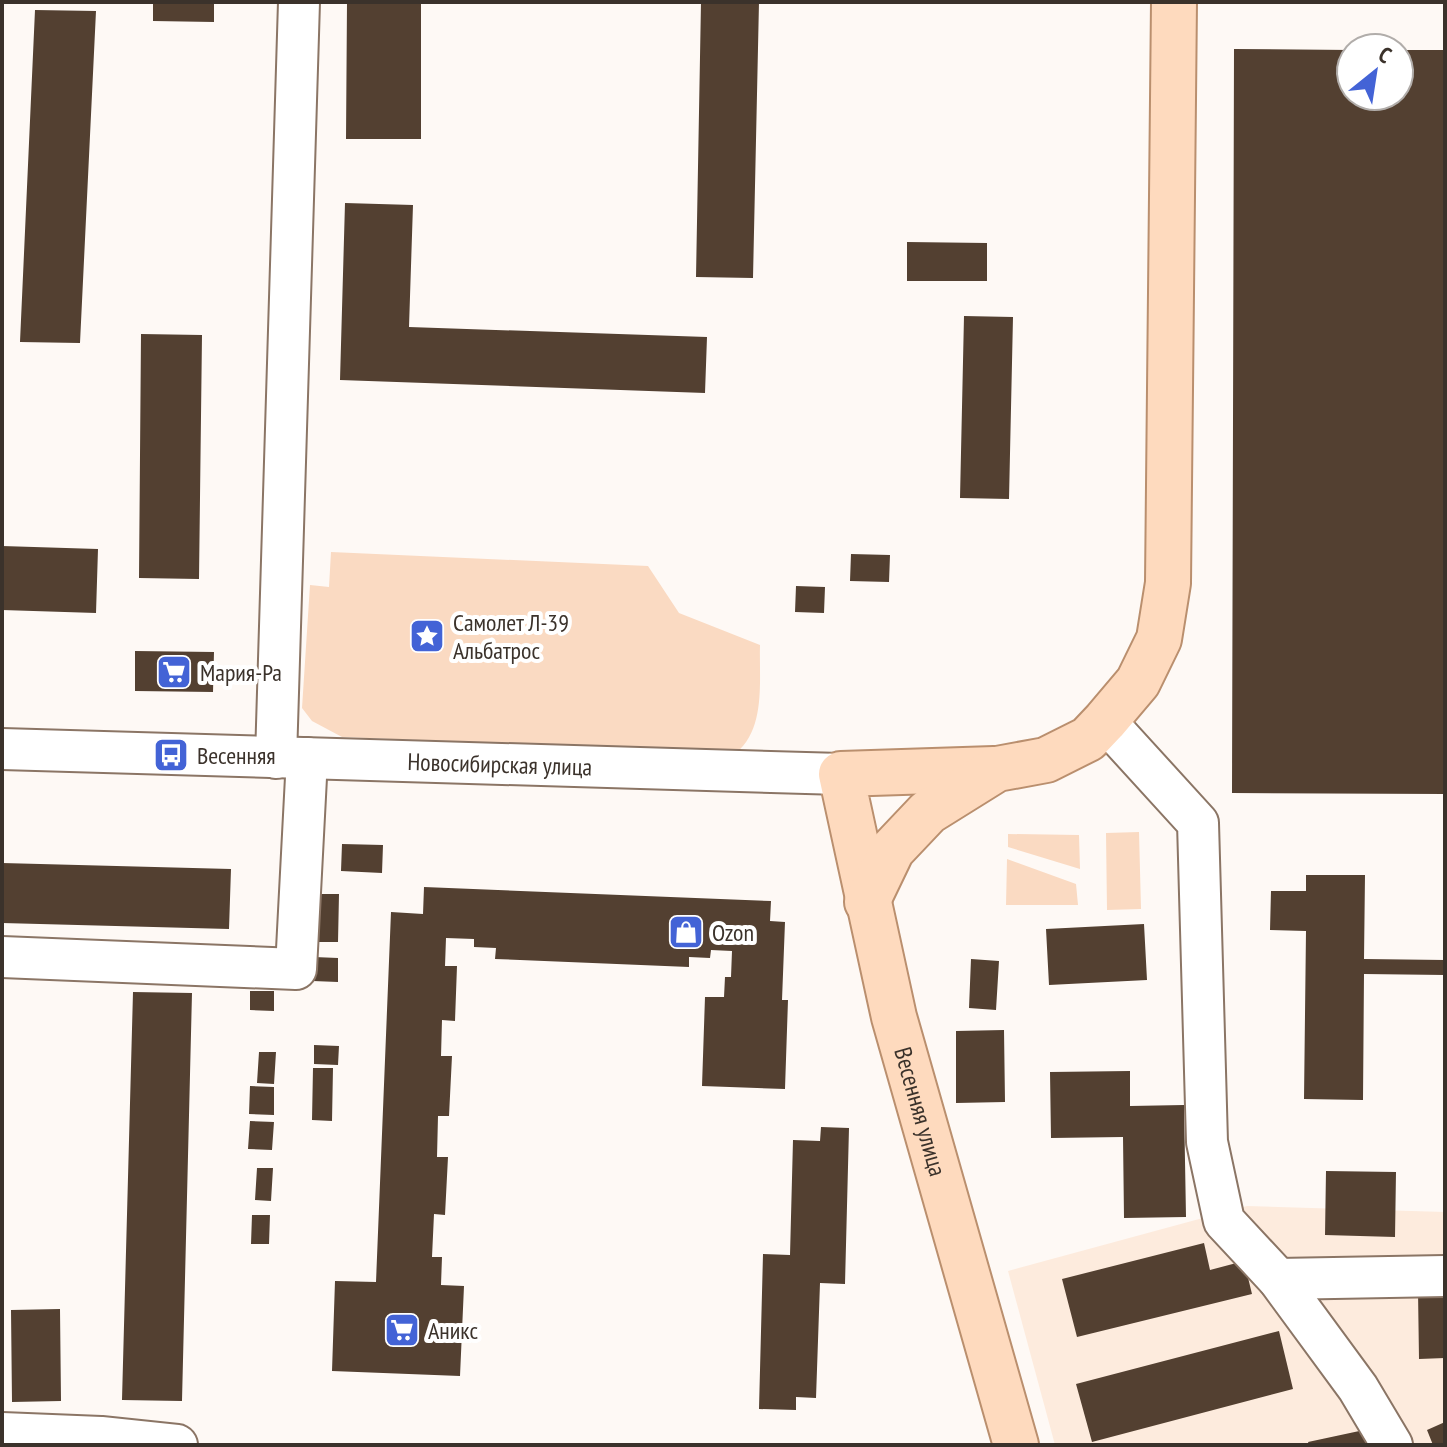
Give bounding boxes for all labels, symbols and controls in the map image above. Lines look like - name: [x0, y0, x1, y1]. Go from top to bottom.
- north arrow: [1335, 32, 1415, 112]
- text: С: [1374, 40, 1396, 69]
- place label: Самолет Л-39 Альбатрос: [453, 607, 569, 666]
- place icon: Самолет Л-39 Альбатрос: [408, 617, 446, 655]
- supermarket icon: Мария-Ра: [155, 653, 193, 691]
- place label: Мария-Ра: [200, 657, 282, 688]
- bus stop icon: Весенняя: [152, 736, 190, 774]
- place label: Весенняя: [197, 740, 275, 771]
- street label: Новосибирская улица: [407, 746, 593, 782]
- shop icon: Ozon: [667, 913, 705, 951]
- place label: Ozon: [712, 917, 754, 948]
- street label: Весенняя улица: [888, 1043, 954, 1180]
- supermarket icon: Аникс: [383, 1311, 421, 1349]
- place label: Аникс: [428, 1315, 478, 1346]

